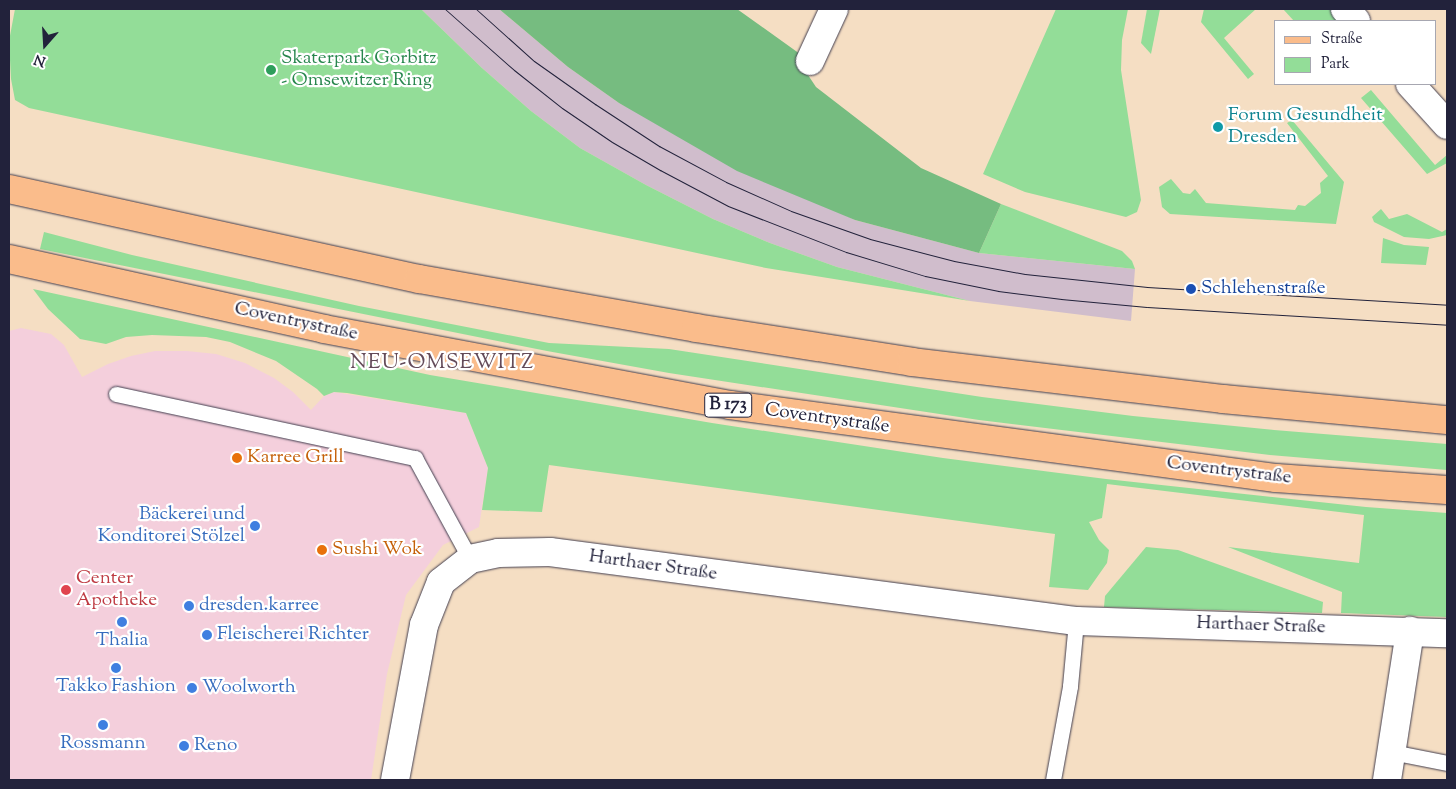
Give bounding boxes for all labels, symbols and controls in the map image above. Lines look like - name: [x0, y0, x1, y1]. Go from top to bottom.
- north arrow: [20, 20, 70, 70]
- legend: [1274, 20, 1436, 85]
- text: Straße: [1321, 29, 1363, 50]
- text: N: [32, 48, 49, 70]
- place label: Skaterpark Gorbitz - Omsewitzer Ring: [281, 48, 437, 92]
- text: Park: [1321, 54, 1350, 75]
- marker: Skaterpark Gorbitz - Omsewitzer Ring: [265, 64, 277, 76]
- place label: Forum Gesundheit Dresden: [1228, 105, 1383, 149]
- marker: Forum Gesundheit Dresden: [1212, 121, 1224, 133]
- place label: Schlehenstraße: [1201, 278, 1326, 300]
- marker: Schlehenstraße: [1185, 283, 1197, 295]
- street label: Coventrystraße: [232, 298, 360, 346]
- district label: NEU-OMSEWITZ: [349, 350, 535, 376]
- road number: B 173: [703, 390, 753, 420]
- street label: Coventrystraße: [763, 399, 891, 439]
- place label: Karree Grill: [247, 447, 344, 469]
- marker: Karree Grill: [231, 452, 243, 464]
- street label: Coventrystraße: [1165, 452, 1293, 490]
- place label: Bäckerei und Konditorei Stölzel: [98, 504, 245, 548]
- marker: Bäckerei und Konditorei Stölzel: [249, 520, 261, 532]
- place label: Sushi Wok: [332, 539, 422, 561]
- marker: Sushi Wok: [316, 544, 328, 556]
- street label: Harthaer Straße: [587, 546, 719, 586]
- place label: Center Apotheke: [76, 568, 157, 612]
- marker: Center Apotheke: [60, 584, 72, 596]
- place label: dresden.karree: [199, 595, 319, 617]
- marker: dresden.karree: [183, 600, 195, 612]
- street label: Harthaer Straße: [1196, 612, 1326, 640]
- marker: Thalia: [116, 616, 128, 628]
- place label: Fleischerei Richter: [217, 624, 369, 646]
- marker: Fleischerei Richter: [201, 629, 213, 641]
- place label: Thalia: [96, 630, 148, 652]
- marker: Takko Fashion: [110, 662, 122, 674]
- place label: Takko Fashion: [56, 676, 176, 698]
- place label: Woolworth: [202, 677, 296, 699]
- marker: Woolworth: [186, 682, 198, 694]
- marker: Rossmann: [97, 719, 109, 731]
- place label: Rossmann: [60, 733, 146, 755]
- place label: Reno: [194, 735, 237, 757]
- marker: Reno: [178, 740, 190, 752]

